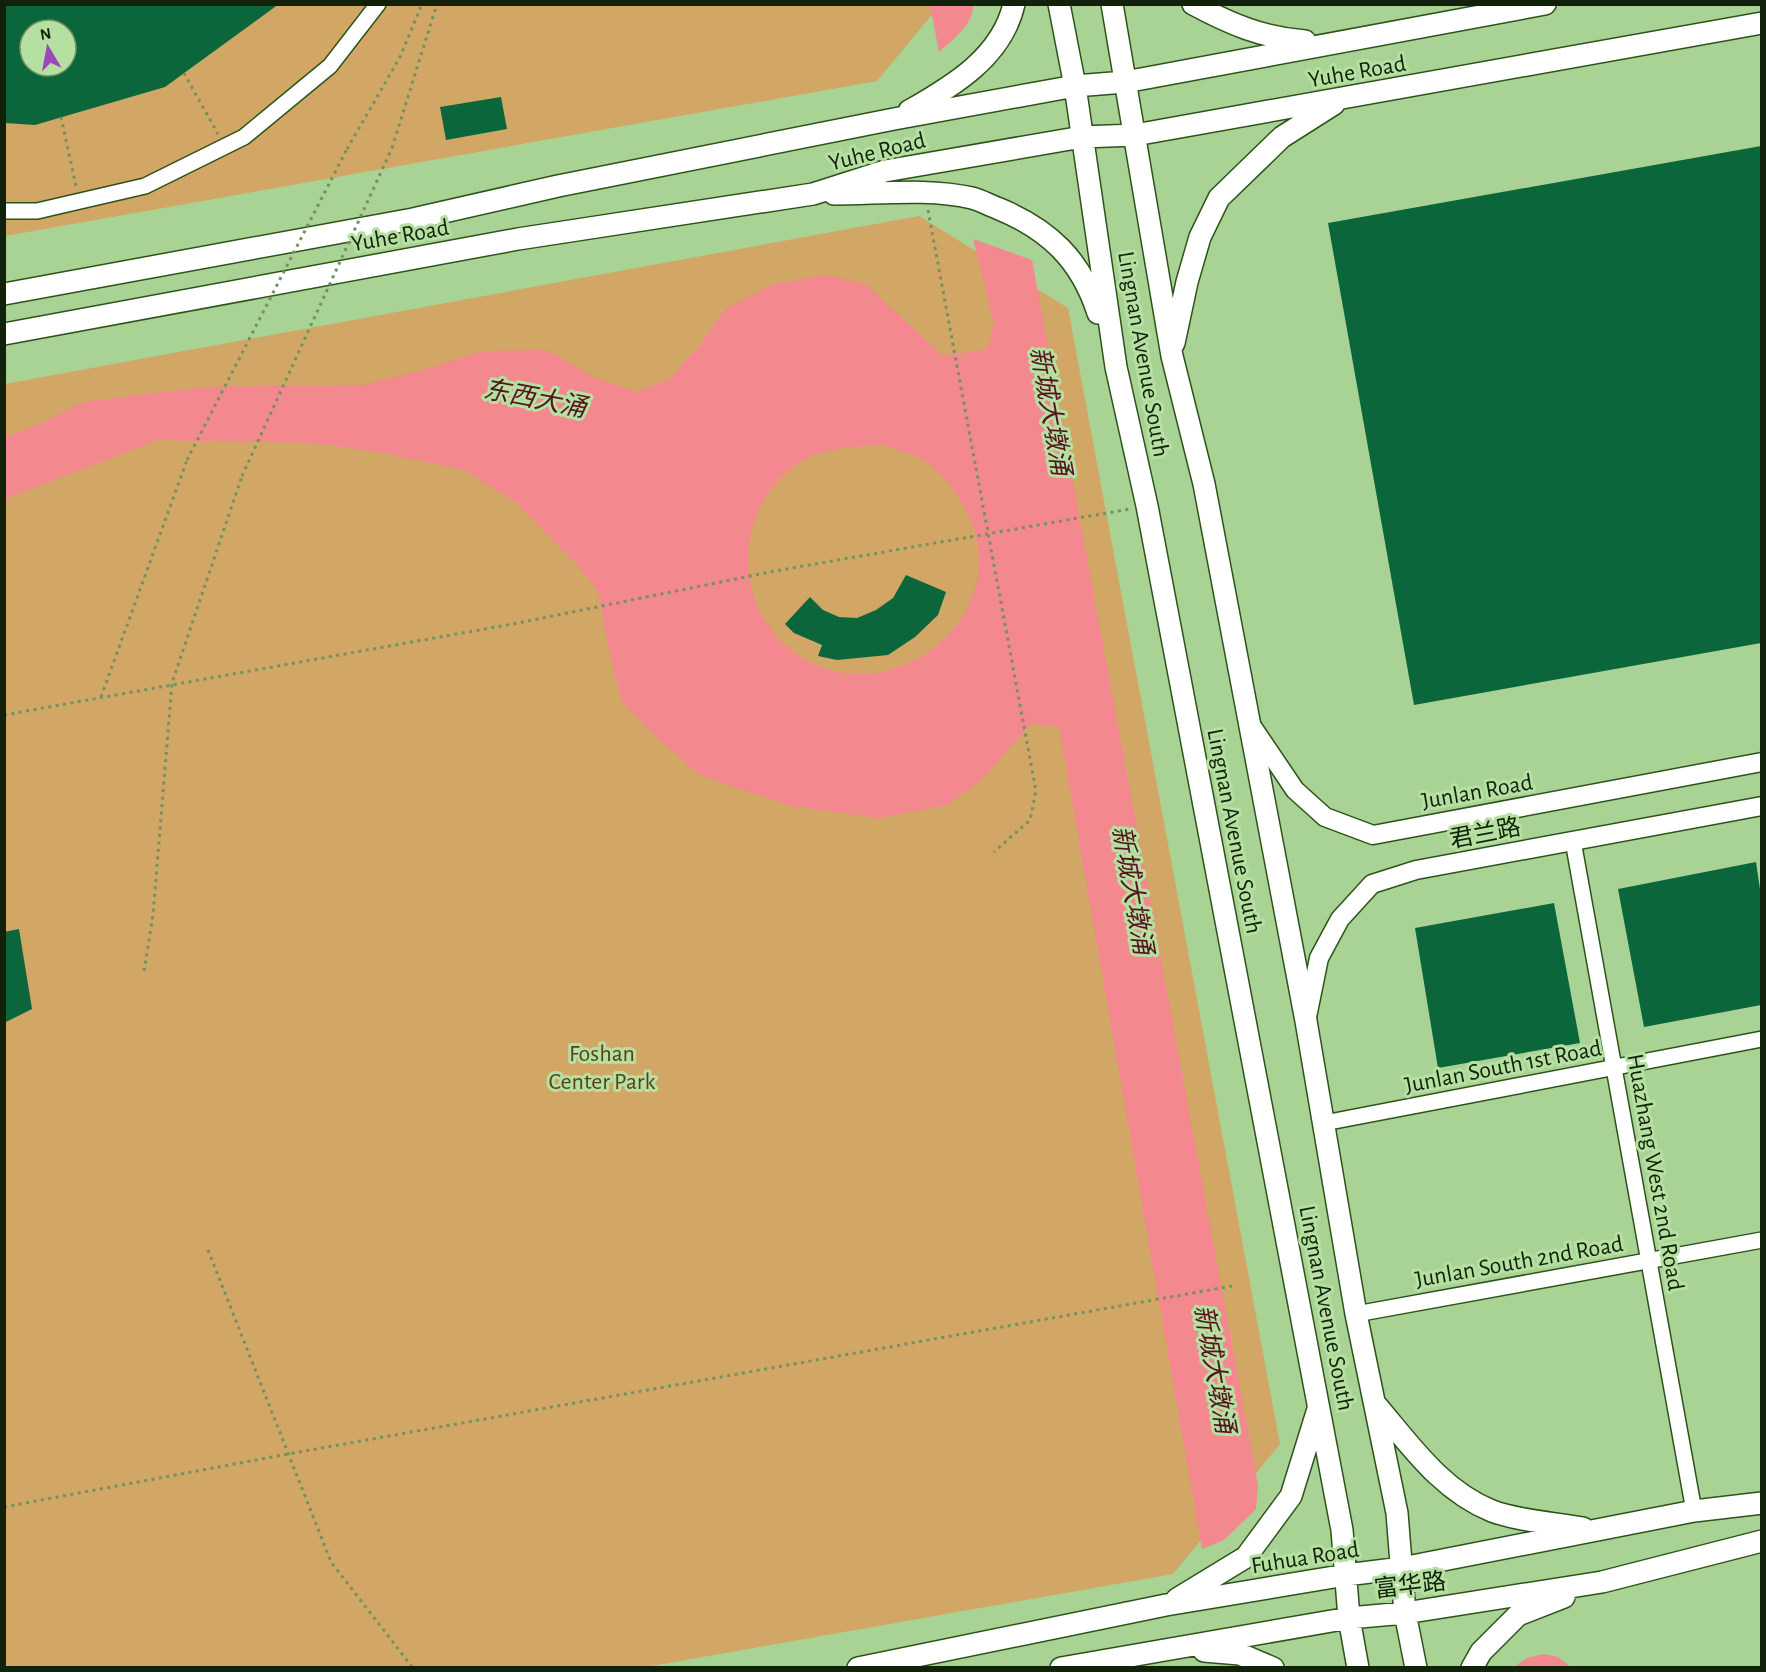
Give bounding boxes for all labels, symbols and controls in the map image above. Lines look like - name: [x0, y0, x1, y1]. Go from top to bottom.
- north arrow: [18, 18, 78, 78]
- text: N: [39, 25, 52, 43]
- street label: Yuhe Road: [1307, 52, 1408, 92]
- street label: Yuhe Road: [826, 128, 928, 176]
- street label: Yuhe Road: [350, 216, 451, 256]
- street label: Lingnan Avenue South: [1113, 249, 1173, 459]
- water label: 新城大墩涌: [1026, 345, 1076, 480]
- water label: 东西大涌: [481, 375, 591, 422]
- street label: Lingnan Avenue South: [1202, 727, 1266, 936]
- street label: Junlan Road: [1420, 770, 1535, 814]
- street label: 君兰路: [1447, 813, 1523, 853]
- water label: 新城大墩涌: [1108, 824, 1158, 959]
- street label: Junlan South 1st Road: [1403, 1036, 1604, 1098]
- park label: Foshan Center Park: [549, 1042, 656, 1094]
- street label: Huazhang West 2nd Road: [1622, 1052, 1688, 1292]
- street label: Lingnan Avenue South: [1294, 1204, 1358, 1413]
- street label: Junlan South 2nd Road: [1413, 1232, 1625, 1292]
- water label: 新城大墩涌: [1190, 1303, 1240, 1438]
- street label: Fuhua Road: [1249, 1538, 1361, 1578]
- street label: 富华路: [1373, 1568, 1447, 1602]

